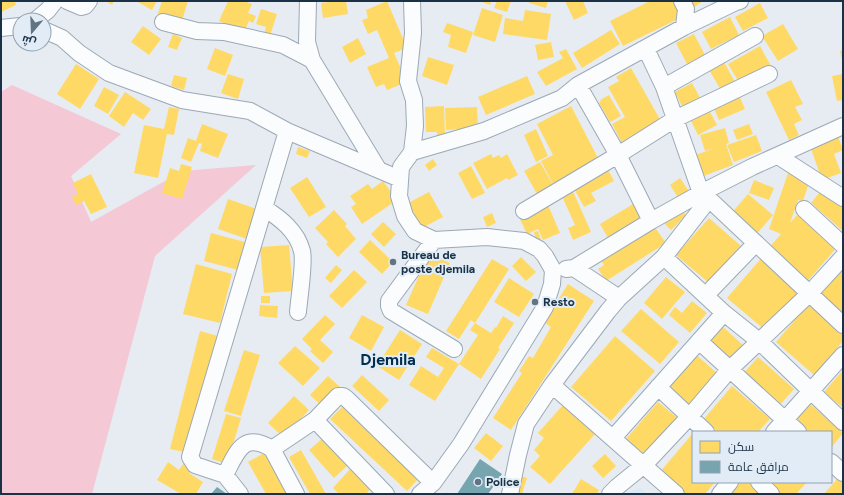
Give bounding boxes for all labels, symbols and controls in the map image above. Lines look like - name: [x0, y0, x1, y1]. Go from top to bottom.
- north arrow: [12, 12, 52, 52]
- text: ش: [20, 33, 38, 49]
- place label: Bureau de poste djemila: [401, 248, 475, 276]
- marker: Bureau de poste djemila: [388, 257, 398, 267]
- place label: Resto: [543, 295, 575, 309]
- marker: Resto: [530, 297, 540, 307]
- district label: Djemila: [360, 350, 416, 369]
- legend: [692, 431, 832, 483]
- text: سكن: [728, 440, 754, 454]
- text: مرافق عامة: [728, 460, 789, 474]
- place label: Police: [486, 475, 520, 489]
- marker: Police: [473, 477, 483, 487]

